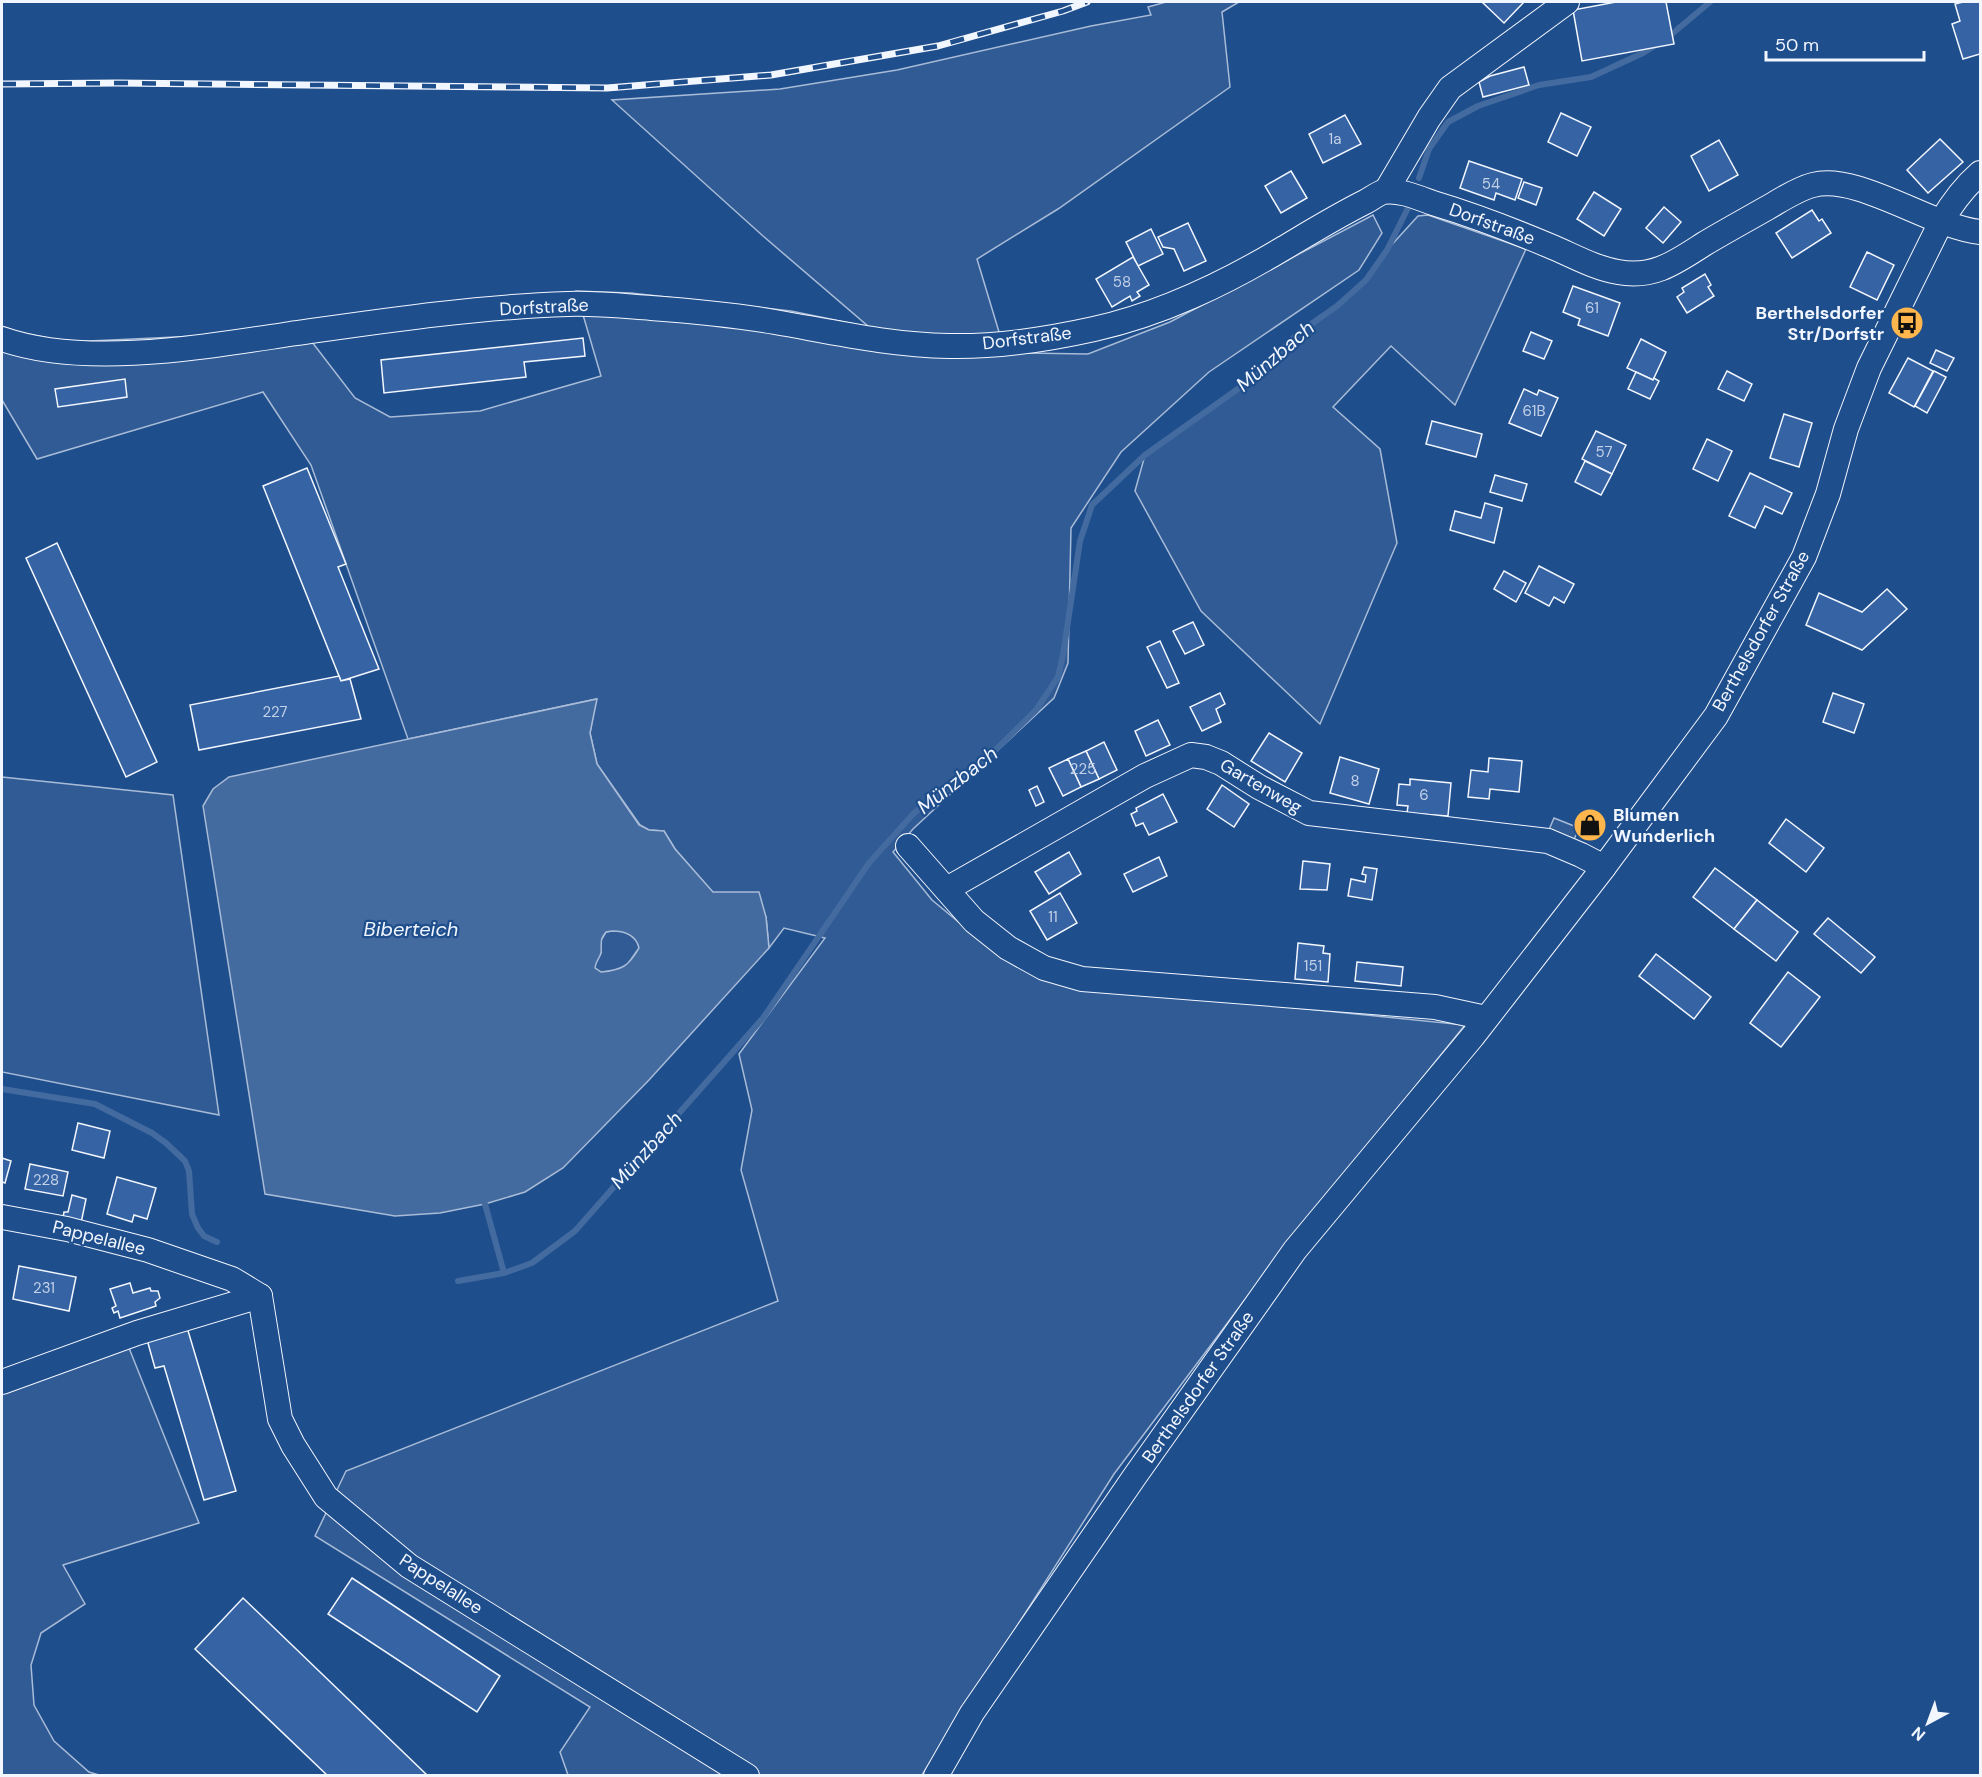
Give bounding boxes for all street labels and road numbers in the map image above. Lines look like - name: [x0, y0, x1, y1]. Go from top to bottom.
- street label: Dorfstraße: [1446, 197, 1538, 251]
- street label: Dorfstraße: [499, 293, 589, 321]
- street label: Dorfstraße: [981, 321, 1073, 355]
- street label: Berthelsdorfer Straße: [1707, 546, 1815, 716]
- street label: Gartenweg: [1216, 753, 1306, 819]
- street label: Pappelallee: [50, 1215, 148, 1261]
- street label: Berthelsdorfer Straße: [1136, 1306, 1260, 1468]
- street label: Pappelallee: [395, 1548, 487, 1620]

